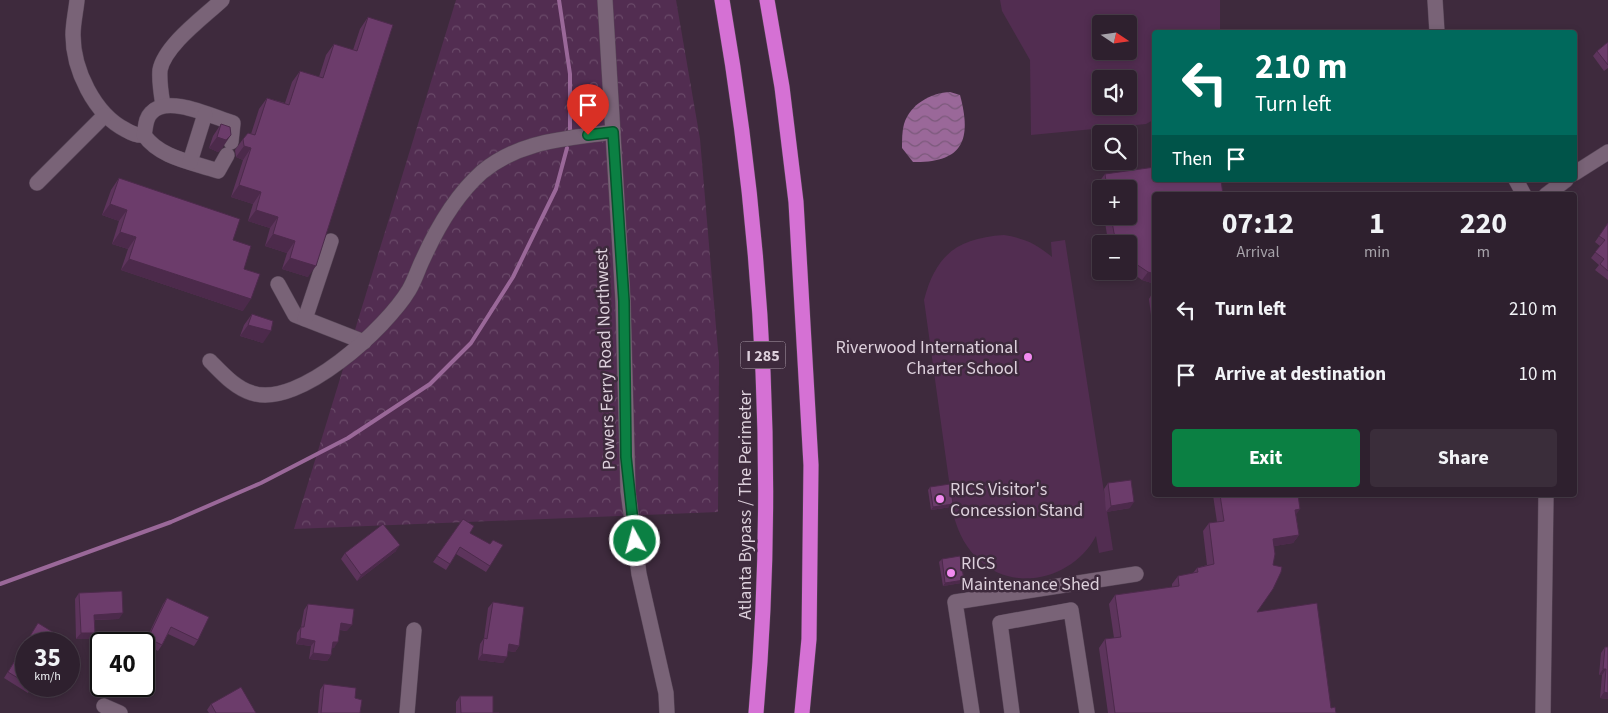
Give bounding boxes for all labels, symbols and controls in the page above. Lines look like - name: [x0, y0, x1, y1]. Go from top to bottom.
- north arrow: [1092, 15, 1138, 60]
- map controls: [1092, 15, 1137, 280]
- text: 210 m: [1255, 42, 1347, 92]
- icon: left: [1172, 50, 1237, 115]
- button: sound: [1092, 70, 1137, 115]
- pin: [567, 84, 609, 135]
- text: Turn left: [1255, 88, 1331, 120]
- icon: arrive: [574, 91, 602, 119]
- button: search: [1092, 125, 1137, 170]
- icon: arrive: [1222, 145, 1250, 173]
- text: Then: [1172, 146, 1212, 173]
- button: +: [1092, 180, 1137, 225]
- text: 07:12: [1222, 202, 1294, 245]
- text: 1: [1369, 202, 1385, 245]
- text: 220: [1460, 202, 1507, 245]
- button: −: [1092, 235, 1137, 280]
- text: Arrival: [1236, 241, 1279, 263]
- text: min: [1364, 241, 1390, 263]
- text: m: [1477, 241, 1490, 263]
- street label: Powers Ferry Road Northwest: [589, 248, 622, 470]
- icon: left: [1172, 296, 1200, 324]
- text: Turn left: [1215, 296, 1286, 323]
- text: 210 m: [1509, 296, 1557, 323]
- place label: Riverwood International Charter School: [835, 335, 1018, 381]
- road number: I 285: [740, 342, 786, 368]
- marker: Riverwood International Charter School: [1022, 351, 1034, 363]
- icon: arrive: [1172, 361, 1200, 389]
- text: Arrive at destination: [1215, 361, 1386, 388]
- text: 10 m: [1519, 361, 1557, 388]
- street label: Atlanta Bypass / The Perimeter: [733, 389, 758, 620]
- button: Exit: [1172, 429, 1360, 487]
- button: Share: [1370, 429, 1557, 487]
- place label: RICS Visitor's Concession Stand: [950, 477, 1083, 523]
- marker: RICS Visitor's Concession Stand: [934, 493, 946, 505]
- position arrow: [608, 514, 660, 566]
- place label: RICS Maintenance Shed: [961, 551, 1100, 597]
- marker: RICS Maintenance Shed: [945, 567, 957, 579]
- speed limit sign: 40: [90, 632, 155, 697]
- text: 35: [34, 640, 61, 676]
- text: km/h: [34, 668, 61, 685]

